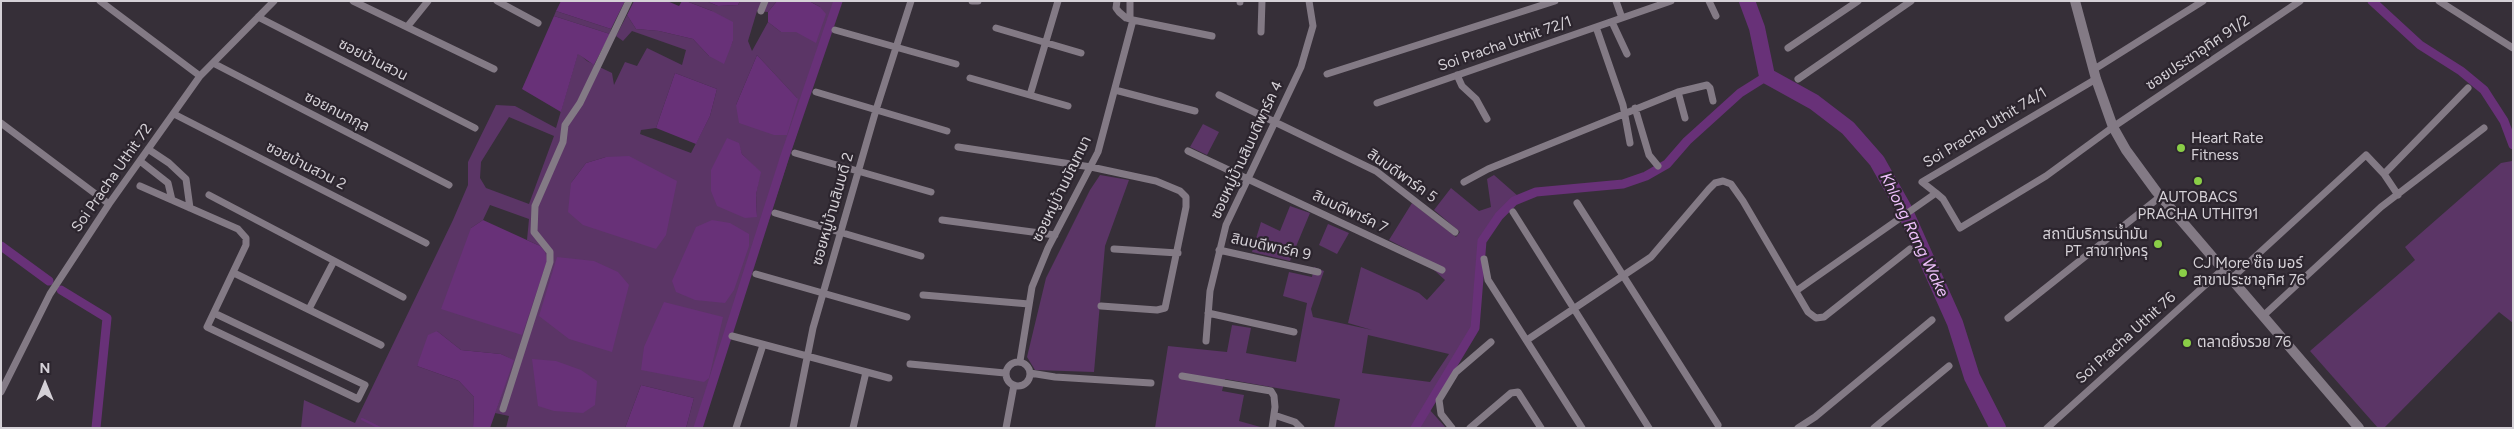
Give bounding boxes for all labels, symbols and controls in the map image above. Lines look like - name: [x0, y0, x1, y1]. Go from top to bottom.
- street label: ซอยประชาอุทิศ 91/2: [2143, 12, 2253, 94]
- street label: Soi Pracha Uthit 72/1: [1436, 13, 1574, 75]
- street label: ซอยบ้านสวน: [335, 35, 411, 85]
- street label: ซอยหมู่บ้านสินบดีพาร์ค 4: [1207, 78, 1287, 222]
- street label: Soi Pracha Uthit 74/1: [1920, 84, 2050, 172]
- street label: ซอยกนกกุล: [301, 88, 373, 136]
- street label: Soi Pracha Uthit 72: [68, 120, 156, 236]
- place label: Heart Rate Fitness: [2191, 130, 2263, 165]
- street label: ซอยหมู่บ้านมัณฑนา: [1029, 133, 1095, 245]
- street label: ซอยบ้านสวน 2: [263, 138, 349, 194]
- marker: Heart Rate Fitness: [2175, 142, 2187, 154]
- street label: สินบดีพาร์ค 5: [1363, 145, 1441, 207]
- street label: ซอยหมู่บ้านสินบดี 2: [808, 151, 858, 267]
- water label: Khlong Rang Wake: [1876, 170, 1952, 300]
- marker: AUTOBACS PRACHA UTHIT91: [2192, 175, 2204, 187]
- street label: สินบดีพาร์ค 7: [1310, 187, 1390, 237]
- place label: AUTOBACS PRACHA UTHIT91: [2138, 189, 2258, 224]
- place label: สถานีบริการน้ำมัน PT สาขาทุ่งครุ: [2043, 226, 2148, 261]
- street label: สินบดีพาร์ค 9: [1229, 230, 1313, 264]
- marker: สถานีบริการน้ำมัน PT สาขาทุ่งครุ: [2152, 238, 2164, 250]
- place label: CJ More ซ๊เจ มอร์ สาขาประชาอุทิศ 76: [2193, 255, 2305, 290]
- marker: CJ More ซ๊เจ มอร์ สาขาประชาอุทิศ 76: [2177, 267, 2189, 279]
- street label: Soi Pracha Uthit 76: [2072, 288, 2180, 388]
- place label: ตลาดยิ่งรวย 76: [2197, 334, 2291, 352]
- marker: ตลาดยิ่งรวย 76: [2181, 337, 2193, 349]
- north arrow: [20, 359, 70, 409]
- text: N: [40, 360, 50, 377]

